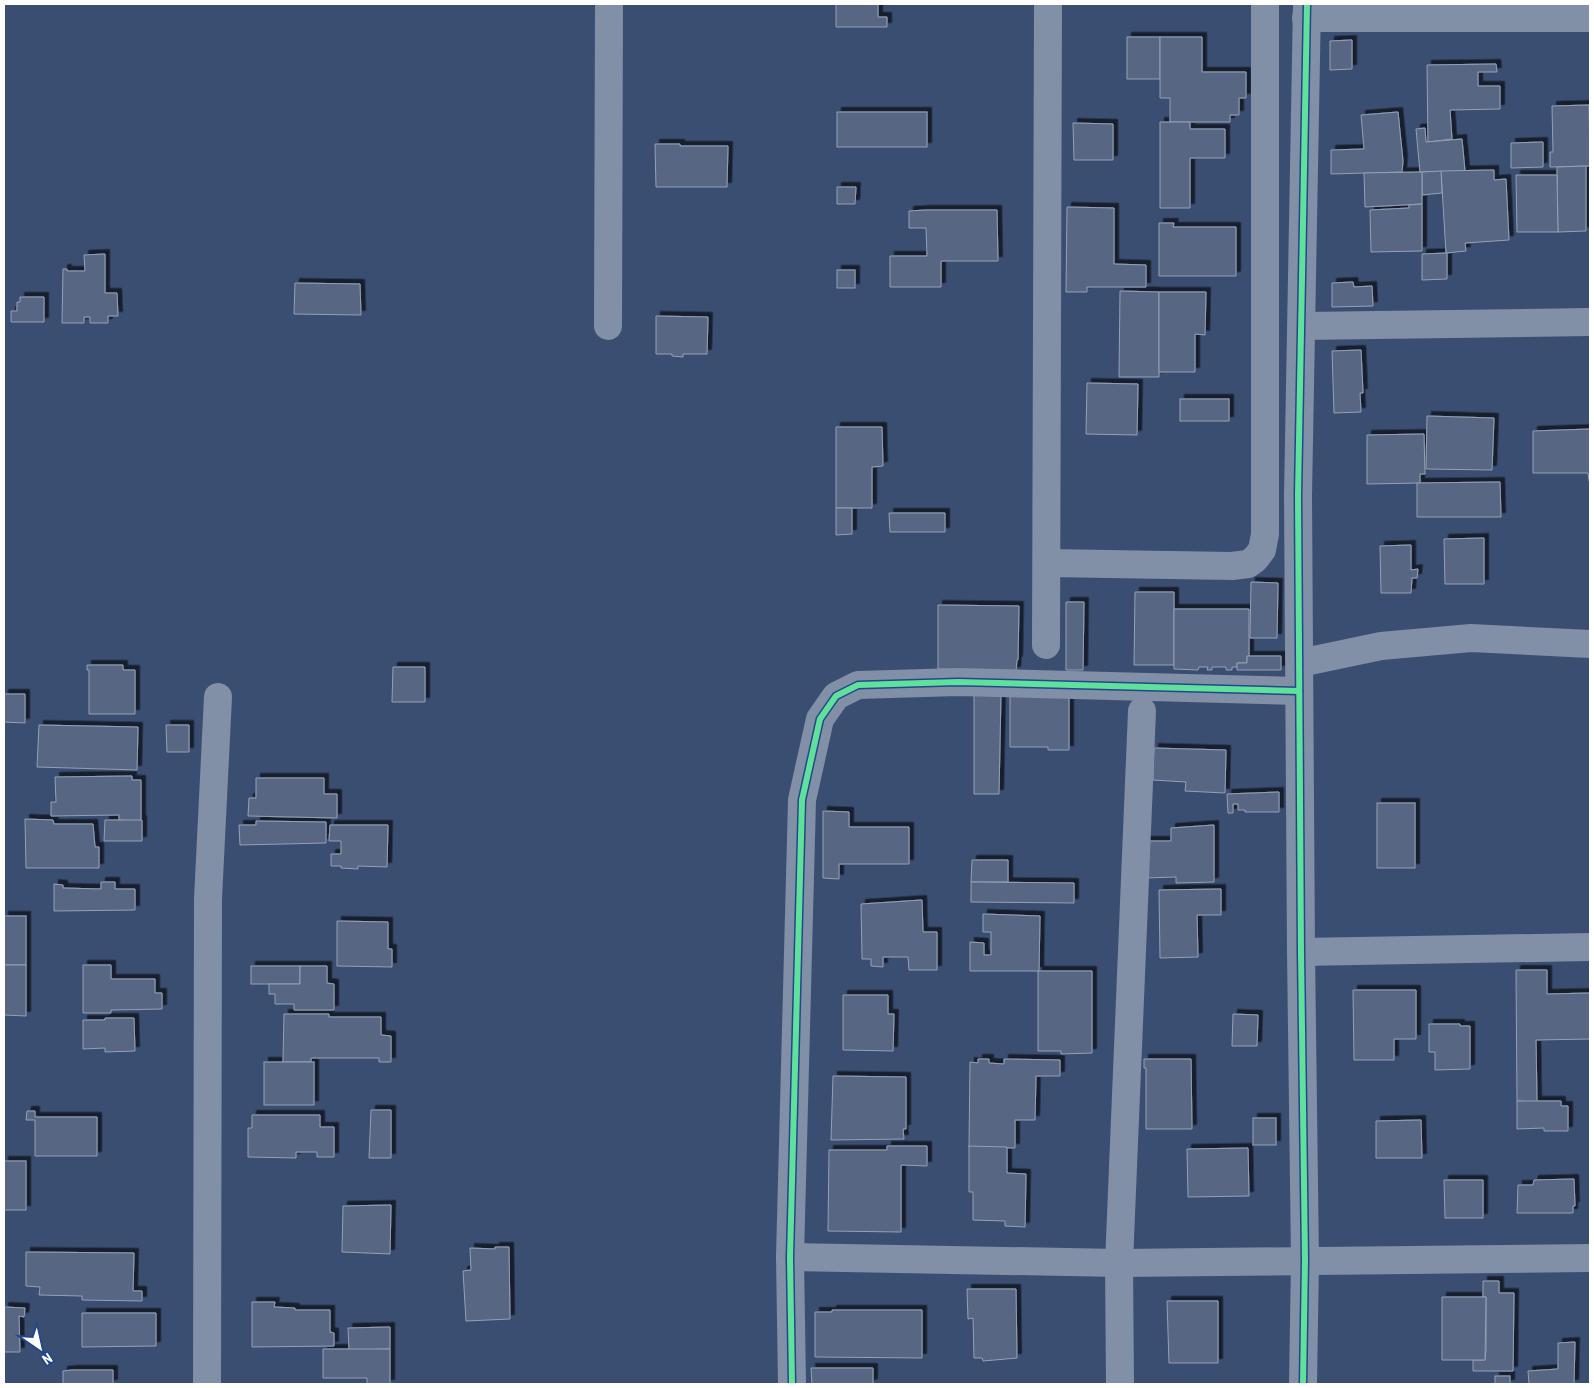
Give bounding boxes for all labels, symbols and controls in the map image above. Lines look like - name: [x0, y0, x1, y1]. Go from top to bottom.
- north arrow: [15, 1323, 65, 1373]
- text: N: [39, 1350, 55, 1368]

